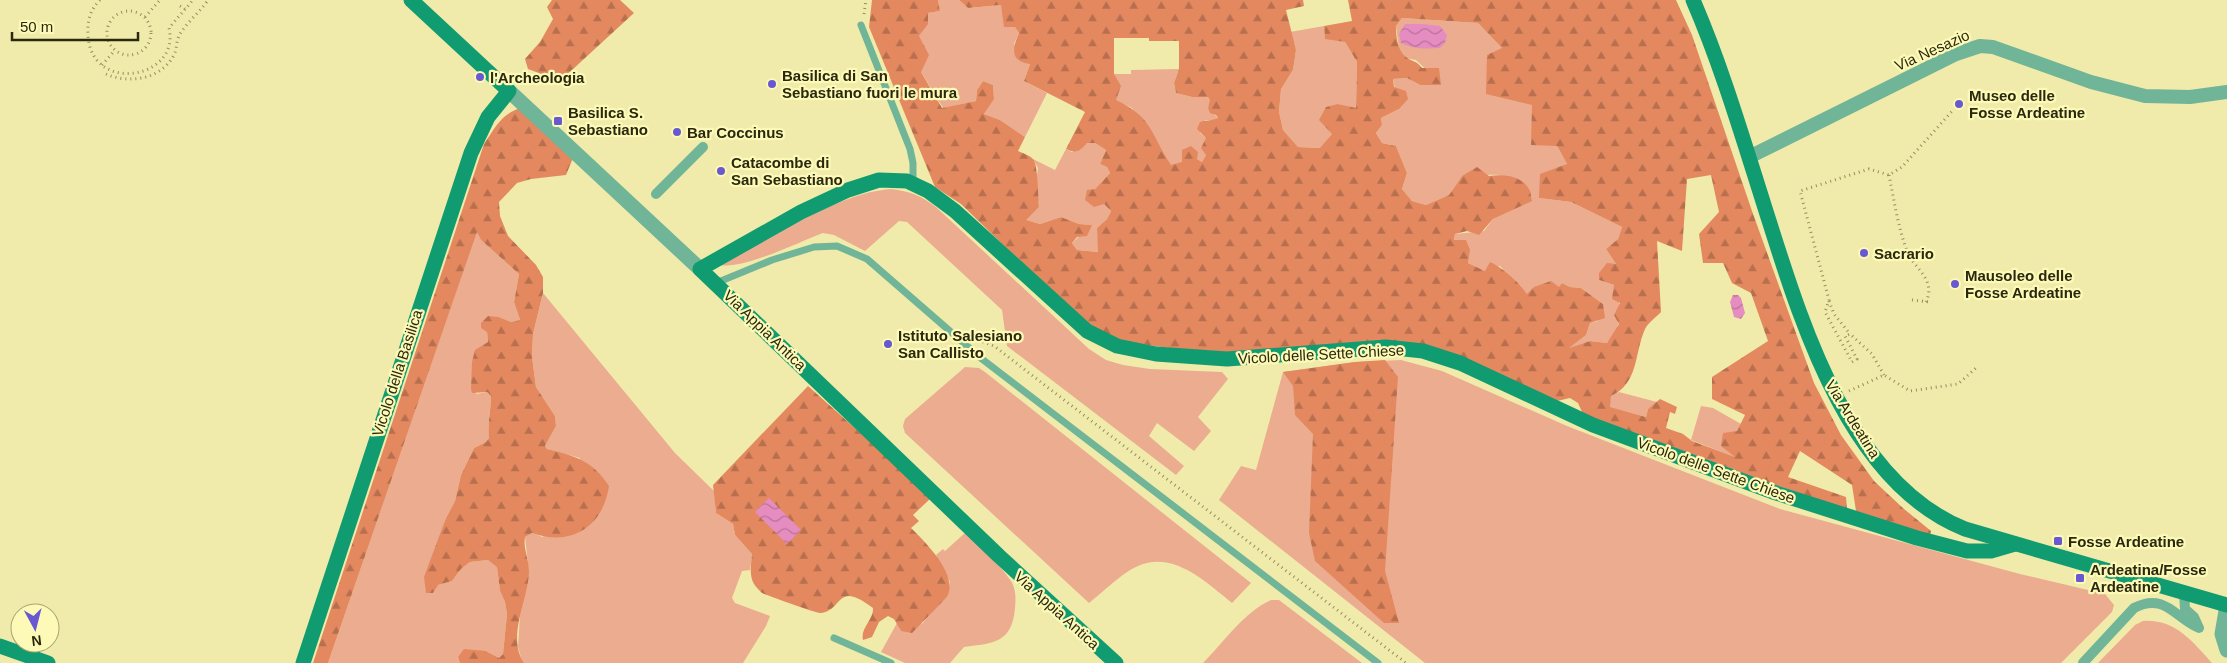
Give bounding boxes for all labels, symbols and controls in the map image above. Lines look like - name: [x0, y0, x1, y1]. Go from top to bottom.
- scale bar: [12, 10, 139, 42]
- text: 50 m: [20, 18, 53, 35]
- street label: Via Nesazio: [1892, 26, 1972, 74]
- place label: Basilica di San Sebastiano fuori le mura: [782, 67, 958, 101]
- place label: l'Archeologia: [490, 69, 585, 86]
- marker: l'Archeologia: [474, 71, 486, 83]
- marker: Basilica di San Sebastiano fuori le mura: [766, 78, 778, 90]
- place label: Museo delle Fosse Ardeatine: [1969, 87, 2085, 121]
- marker: Museo delle Fosse Ardeatine: [1953, 98, 1965, 110]
- place label: Basilica S. Sebastiano: [568, 104, 648, 138]
- marker: Basilica S. Sebastiano: [552, 115, 564, 127]
- place label: Bar Coccinus: [687, 124, 784, 141]
- marker: Bar Coccinus: [671, 126, 683, 138]
- place label: Catacombe di San Sebastiano: [731, 154, 843, 188]
- marker: Catacombe di San Sebastiano: [715, 165, 727, 177]
- place label: Sacrario: [1874, 245, 1934, 262]
- marker: Sacrario: [1858, 247, 1870, 259]
- place label: Mausoleo delle Fosse Ardeatine: [1965, 267, 2081, 301]
- marker: Mausoleo delle Fosse Ardeatine: [1949, 278, 1961, 290]
- street label: Via Appia Antica: [720, 286, 810, 374]
- street label: Vicolo della Basilica: [368, 307, 426, 439]
- place label: Istituto Salesiano San Callisto: [898, 327, 1022, 361]
- marker: Istituto Salesiano San Callisto: [882, 338, 894, 350]
- street label: Vicolo delle Sette Chiese: [1237, 341, 1405, 367]
- street label: Via Ardeatina: [1822, 377, 1884, 462]
- street label: Vicolo delle Sette Chiese: [1635, 434, 1797, 506]
- place label: Fosse Ardeatine: [2068, 533, 2184, 550]
- marker: Fosse Ardeatine: [2052, 535, 2064, 547]
- place label: Ardeatina/Fosse Ardeatine: [2090, 561, 2207, 595]
- street label: Via Appia Antica: [1011, 567, 1103, 653]
- marker: Ardeatina/Fosse Ardeatine: [2074, 572, 2086, 584]
- north arrow: [10, 603, 60, 653]
- text: N: [31, 632, 43, 649]

